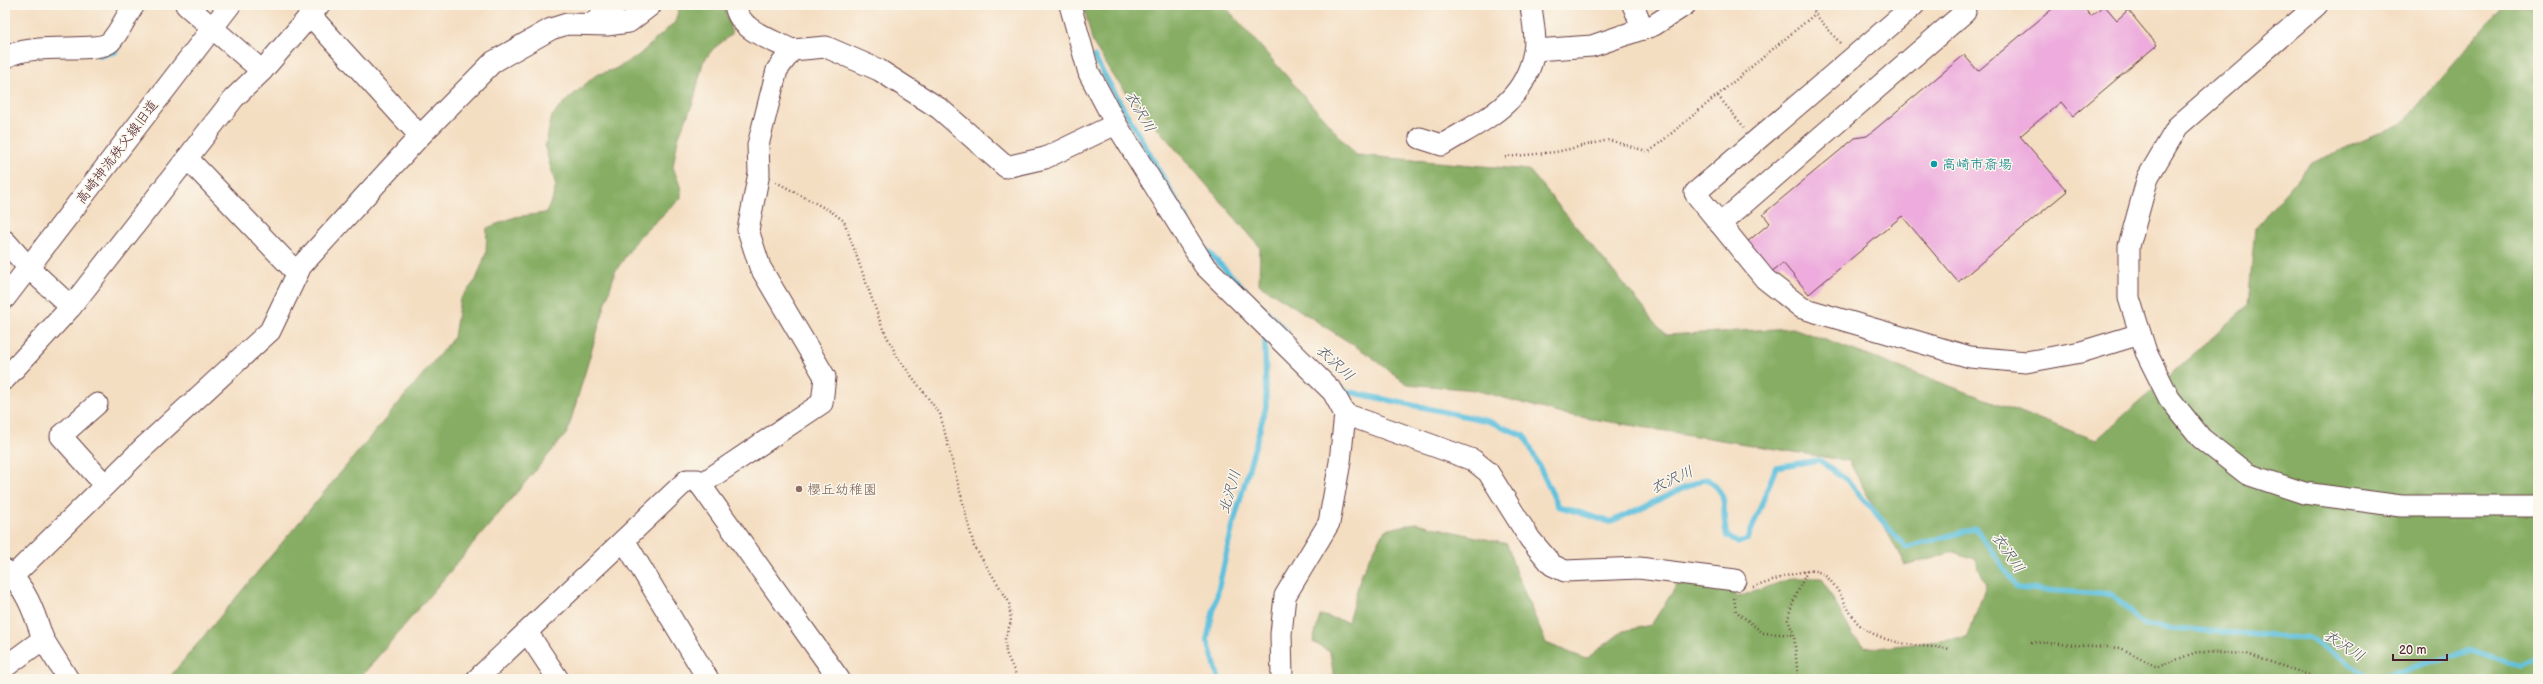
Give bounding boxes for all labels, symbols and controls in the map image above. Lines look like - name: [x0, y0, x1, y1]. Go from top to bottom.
- water label: 衣沢川: [1121, 88, 1159, 136]
- street label: 高崎神流秩父線旧道: [72, 97, 162, 207]
- place label: 高崎市斎場: [1942, 156, 2012, 173]
- marker: 高崎市斎場: [1929, 159, 1939, 169]
- water label: 衣沢川: [1312, 341, 1358, 385]
- water label: 衣沢川: [1648, 462, 1696, 498]
- water label: 北沢川: [1215, 468, 1245, 516]
- place label: 櫻丘幼稚園: [807, 481, 877, 498]
- marker: 櫻丘幼稚園: [794, 484, 804, 494]
- water label: 衣沢川: [1987, 529, 2029, 577]
- water label: 衣沢川: [2320, 626, 2368, 666]
- scale bar: [2393, 636, 2447, 662]
- text: 20 m: [2399, 643, 2426, 658]

